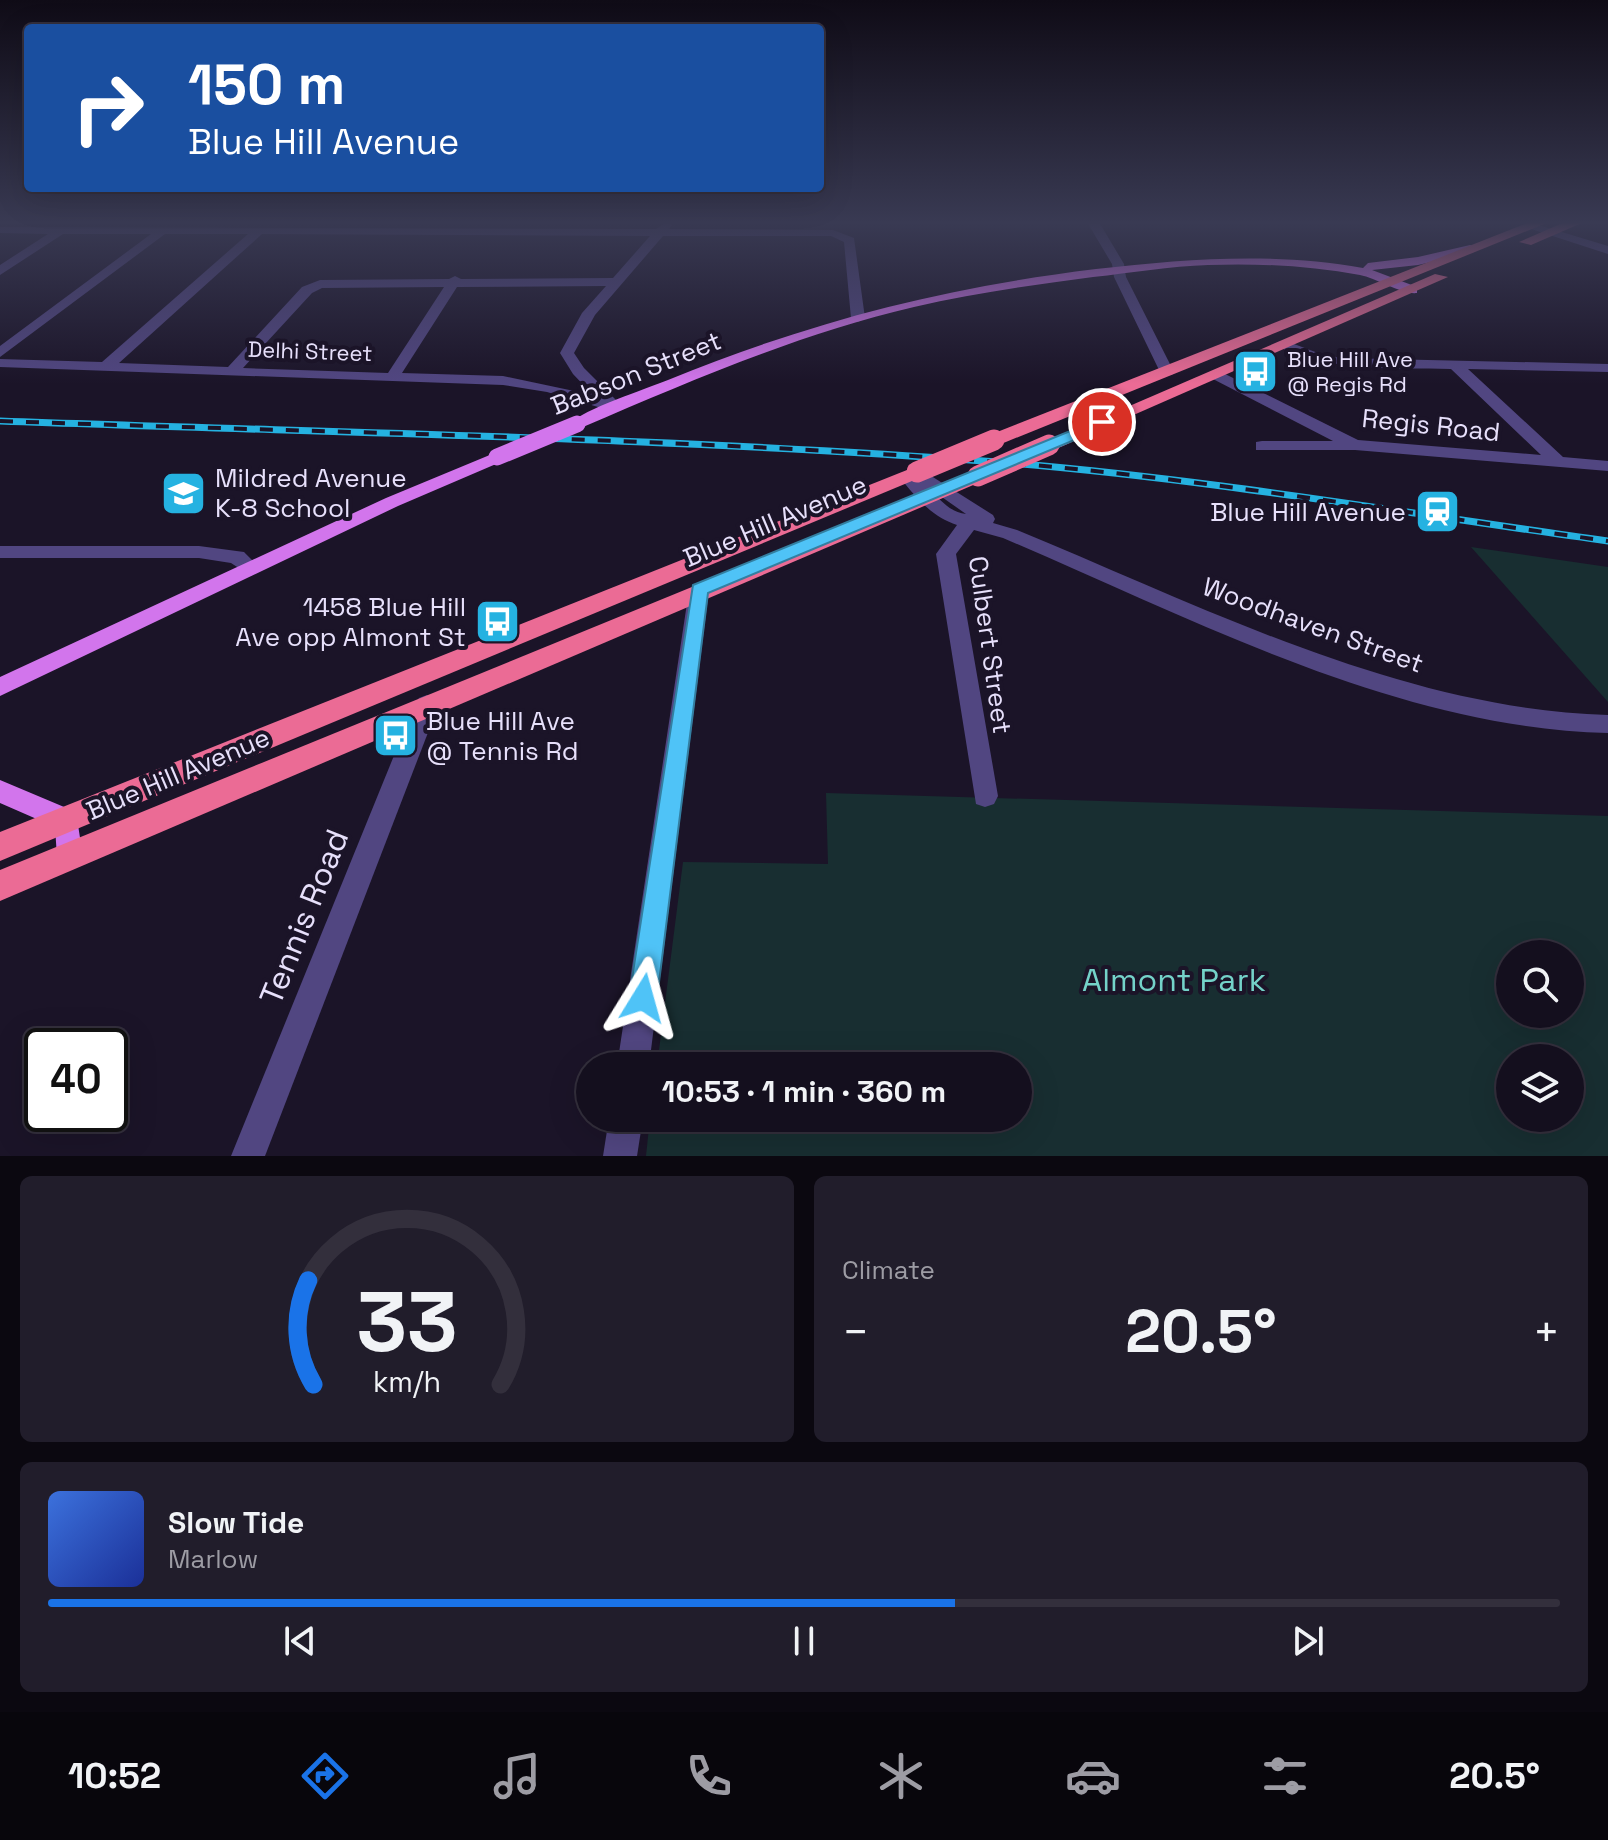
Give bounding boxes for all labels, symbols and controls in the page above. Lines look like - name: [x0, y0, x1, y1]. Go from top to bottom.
- text: 150 m: [188, 49, 345, 120]
- icon: right: [56, 56, 160, 160]
- text: Blue Hill Avenue: [188, 119, 459, 165]
- street label: Babson Street: [546, 323, 726, 423]
- street label: Delhi Street: [247, 335, 373, 367]
- place label: Blue Hill Ave @ Regis Rd: [1287, 345, 1413, 398]
- bus stop icon: Blue Hill Ave @ Regis Rd: [1232, 348, 1280, 396]
- pin: [1068, 388, 1136, 456]
- icon: arrive: [1080, 400, 1124, 444]
- street label: Regis Road: [1360, 401, 1502, 449]
- place label: Mildred Avenue K-8 School: [215, 461, 407, 525]
- street label: Blue Hill Avenue: [678, 467, 872, 575]
- school or university icon: Mildred Avenue K-8 School: [160, 469, 208, 517]
- station icon: Blue Hill Avenue: [1413, 488, 1461, 536]
- place label: Blue Hill Avenue: [1210, 495, 1406, 529]
- street label: Culbert Street: [961, 554, 1019, 736]
- street label: Woodhaven Street: [1198, 569, 1428, 681]
- place label: 1458 Blue Hill Ave opp Almont St: [235, 590, 466, 654]
- bus stop icon: 1458 Blue Hill Ave opp Almont St: [473, 598, 521, 646]
- place label: Blue Hill Ave @ Tennis Rd: [426, 704, 579, 768]
- bus stop icon: Blue Hill Ave @ Tennis Rd: [371, 712, 419, 760]
- street label: Blue Hill Avenue: [81, 720, 275, 828]
- street label: Tennis Road: [251, 824, 357, 1010]
- map controls: [1496, 940, 1584, 1132]
- button: search: [1496, 940, 1584, 1028]
- position arrow: [601, 956, 685, 1040]
- park label: Almont Park: [1082, 960, 1266, 1000]
- speed limit sign: 40: [24, 1028, 128, 1132]
- button: layers: [1496, 1044, 1584, 1132]
- text: 10:53 · 1 min · 360 m: [662, 1072, 946, 1111]
- text: Climate: [842, 1253, 935, 1287]
- text: 33: [356, 1269, 458, 1375]
- text: 20.5°: [1125, 1293, 1277, 1370]
- text: −: [842, 1304, 869, 1360]
- text: +: [1533, 1304, 1560, 1360]
- text: km/h: [373, 1364, 441, 1400]
- text: Slow Tide: [168, 1503, 304, 1542]
- text: Marlow: [168, 1542, 258, 1576]
- icon: previous: [278, 1619, 322, 1663]
- icon: pause: [782, 1619, 826, 1663]
- icon: next: [1286, 1619, 1330, 1663]
- icon: directions: [297, 1748, 353, 1804]
- icon: music: [489, 1748, 545, 1804]
- icon: phone: [681, 1748, 737, 1804]
- icon: climate: [873, 1748, 929, 1804]
- icon: car: [1065, 1748, 1121, 1804]
- icon: filters: [1257, 1748, 1313, 1804]
- text: 10:52: [68, 1753, 161, 1799]
- text: 20.5°: [1449, 1753, 1540, 1799]

